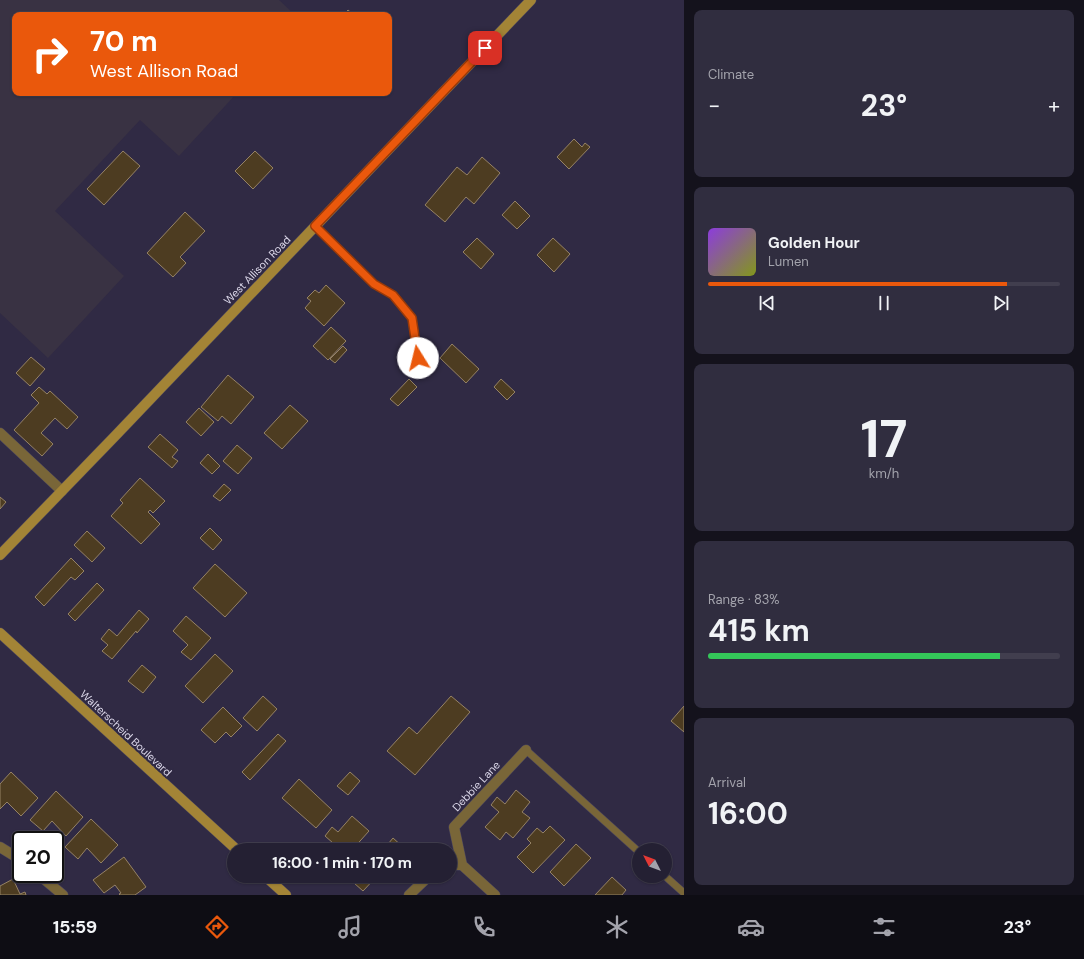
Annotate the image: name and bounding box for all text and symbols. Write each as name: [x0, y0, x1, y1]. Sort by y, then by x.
text: 70 m: [90, 23, 158, 60]
icon: right: [24, 28, 76, 80]
pin: [468, 31, 502, 65]
icon: arrive: [474, 37, 496, 59]
text: West Allison Road: [90, 59, 238, 83]
text: Climate: [708, 66, 754, 83]
text: 23°: [861, 86, 907, 125]
text: −: [708, 91, 720, 120]
text: +: [1048, 91, 1060, 120]
street label: West Allison Road: [220, 232, 294, 307]
text: Golden Hour: [768, 233, 860, 253]
text: Lumen: [768, 253, 809, 270]
icon: previous: [756, 292, 778, 314]
icon: pause: [873, 292, 895, 314]
icon: next: [990, 292, 1012, 314]
position arrow: [397, 337, 439, 379]
text: 17: [861, 405, 907, 473]
text: km/h: [869, 465, 899, 482]
text: Range · 83%: [708, 591, 780, 608]
text: 415 km: [708, 611, 810, 650]
street label: Walterscheid Boulevard: [77, 687, 175, 779]
street label: Debbie Lane: [449, 758, 503, 814]
text: Arrival: [708, 774, 746, 791]
text: 16:00: [708, 794, 788, 833]
speed limit sign: 20: [12, 831, 64, 883]
north arrow: [632, 843, 672, 883]
map controls: [632, 843, 672, 883]
text: 16:00 · 1 min · 170 m: [272, 853, 412, 873]
icon: directions: [203, 913, 231, 941]
icon: music: [336, 913, 364, 941]
icon: phone: [470, 913, 498, 941]
icon: climate: [603, 913, 631, 941]
icon: car: [737, 913, 765, 941]
icon: filters: [870, 913, 898, 941]
text: 15:59: [53, 915, 97, 939]
text: 23°: [1003, 915, 1031, 939]

